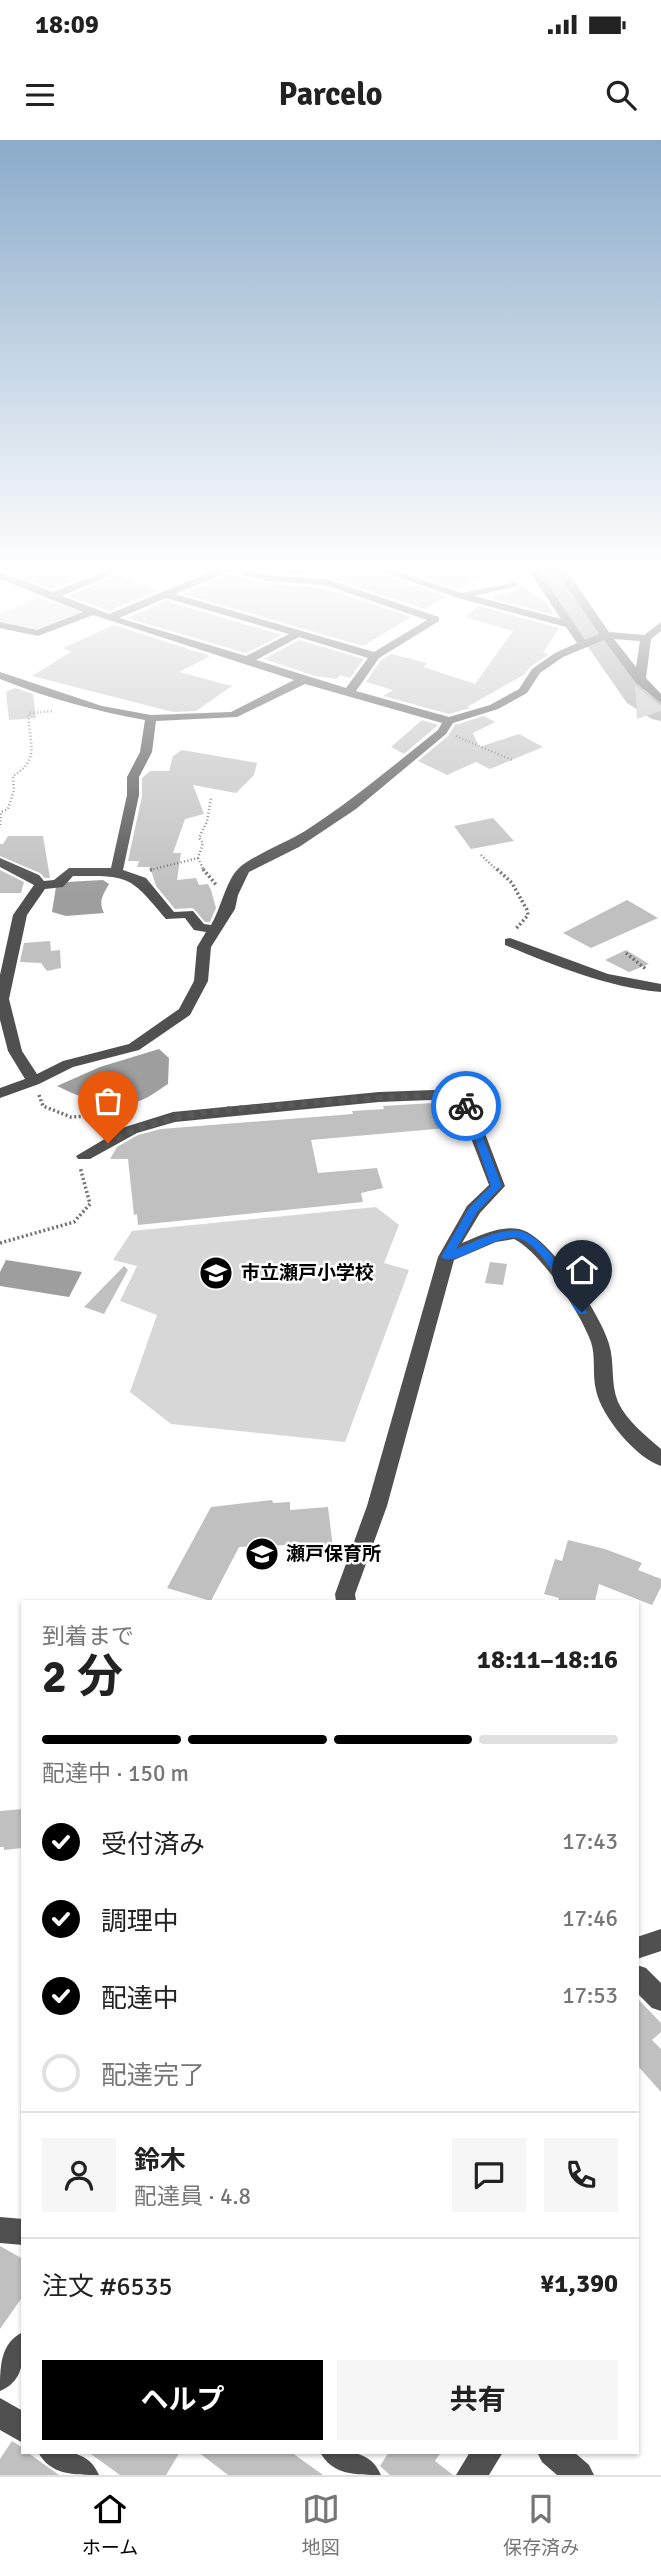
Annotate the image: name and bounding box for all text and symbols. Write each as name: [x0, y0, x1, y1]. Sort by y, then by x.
text: 18:09: [35, 9, 99, 41]
text: Parcelo: [278, 75, 383, 114]
icon: menu: [21, 76, 59, 114]
icon: search: [602, 76, 640, 114]
pin: [78, 1071, 138, 1143]
courier: [431, 1071, 501, 1141]
icon: bag: [89, 1082, 127, 1120]
icon: bike: [447, 1087, 485, 1125]
pin: [552, 1240, 612, 1312]
icon: home: [563, 1251, 601, 1289]
school or university icon: 市立瀬戸小学校: [197, 1254, 235, 1292]
place label: 市立瀬戸小学校: [241, 1261, 374, 1285]
school or university icon: 瀬戸保育所: [243, 1535, 281, 1573]
place label: 瀬戸保育所: [286, 1542, 381, 1566]
text: 到着まで: [42, 1622, 134, 1651]
text: 18:11–18:16: [477, 1644, 618, 1676]
text: 2 分: [42, 1649, 123, 1705]
text: 配達中 · 150 m: [42, 1759, 189, 1788]
icon: check: [42, 1823, 80, 1861]
text: 17:43: [562, 1827, 618, 1856]
text: 受付済み: [101, 1829, 205, 1861]
icon: check: [42, 1900, 80, 1938]
text: 17:46: [562, 1904, 618, 1933]
text: 調理中: [101, 1906, 179, 1938]
icon: check: [42, 1977, 80, 2015]
text: 17:53: [562, 1981, 618, 2010]
text: 配達中: [101, 1983, 179, 2015]
text: 配達完了: [101, 2060, 205, 2092]
button: person: [42, 2138, 116, 2212]
button: chat: [452, 2138, 526, 2212]
button: phone: [544, 2138, 618, 2212]
text: 鈴木: [134, 2145, 186, 2177]
text: 配達員 · 4.8: [134, 2182, 251, 2211]
text: ¥1,390: [540, 2268, 618, 2300]
text: 注文 #6535: [42, 2271, 173, 2303]
button: ヘルプ: [42, 2360, 323, 2440]
button: 共有: [337, 2360, 618, 2440]
tab: ホーム: [82, 2490, 138, 2560]
tab: 地図: [302, 2490, 340, 2560]
tab: 保存済み: [503, 2490, 579, 2560]

